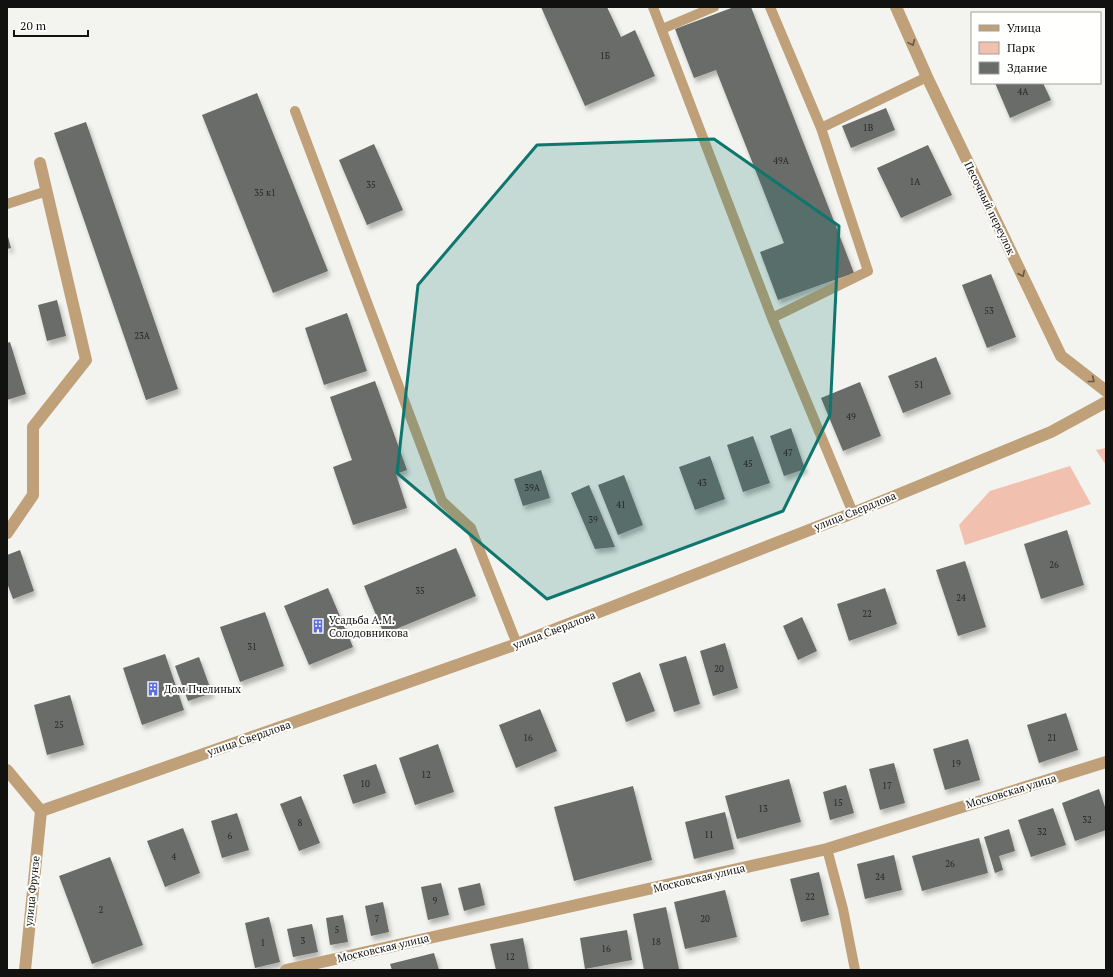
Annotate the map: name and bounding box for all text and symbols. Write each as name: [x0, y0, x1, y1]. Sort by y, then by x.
scale bar: [14, 12, 88, 38]
legend: [971, 12, 1101, 84]
text: 20 m: [20, 18, 47, 33]
text: Улица: [1007, 20, 1041, 35]
one-way arrow: [907, 38, 915, 46]
text: Парк: [1007, 40, 1035, 55]
house number: 1Б: [600, 50, 610, 62]
text: Здание: [1007, 60, 1047, 75]
house number: 4А: [1018, 86, 1029, 98]
house number: 1В: [863, 122, 874, 134]
house number: 49А: [773, 155, 790, 167]
street label: Песочный переулок: [961, 159, 1019, 257]
house number: 1А: [910, 176, 921, 188]
house number: 35: [366, 179, 376, 191]
house number: 35 к1: [254, 187, 276, 199]
one-way arrow: [1017, 270, 1025, 277]
house number: 53: [984, 305, 994, 317]
house number: 23А: [134, 330, 151, 342]
one-way arrow: [1087, 375, 1094, 382]
house number: 51: [914, 379, 924, 391]
house number: 49: [846, 411, 856, 423]
house number: 47: [783, 447, 793, 459]
house number: 45: [743, 458, 753, 470]
house number: 43: [697, 477, 707, 489]
house number: 39А: [524, 482, 541, 494]
street label: улица Свердлова: [811, 488, 898, 534]
house number: 41: [616, 499, 626, 511]
house number: 39: [588, 514, 598, 526]
house number: 26: [1049, 559, 1059, 571]
house number: 35: [415, 585, 425, 597]
house number: 24: [956, 592, 966, 604]
street label: улица Свердлова: [510, 608, 598, 653]
house number: 22: [862, 608, 872, 620]
place label: Усадьба А.М. Солодовникова: [329, 613, 409, 640]
building icon: Усадьба А.М. Солодовникова: [310, 618, 326, 634]
house number: 31: [247, 641, 257, 653]
house number: 20: [714, 663, 724, 675]
building icon: Дом Пчелиных: [145, 681, 161, 697]
place label: Дом Пчелиных: [164, 682, 241, 696]
street label: улица Свердлова: [205, 717, 293, 759]
house number: 25: [54, 719, 64, 731]
house number: 16: [523, 732, 533, 744]
house number: 21: [1047, 732, 1057, 744]
house number: 19: [951, 758, 961, 770]
house number: 12: [421, 769, 431, 781]
street label: Московская улица: [964, 770, 1058, 811]
house number: 10: [360, 778, 370, 790]
house number: 17: [882, 780, 892, 792]
house number: 15: [833, 797, 843, 809]
house number: 13: [758, 803, 768, 815]
house number: 32: [1082, 814, 1092, 826]
house number: 8: [298, 817, 303, 829]
house number: 32: [1037, 826, 1047, 838]
house number: 11: [704, 829, 714, 841]
house number: 6: [228, 830, 233, 842]
house number: 4: [172, 851, 177, 863]
street label: улица Фрунзе: [21, 855, 43, 928]
house number: 26: [945, 858, 955, 870]
street label: Московская улица: [652, 861, 747, 895]
house number: 24: [875, 871, 885, 883]
house number: 22: [805, 891, 815, 903]
house number: 9: [433, 895, 438, 907]
house number: 2: [99, 904, 104, 916]
house number: 7: [375, 913, 380, 925]
house number: 20: [700, 913, 710, 925]
house number: 5: [335, 924, 340, 936]
street label: Московская улица: [336, 931, 431, 965]
house number: 3: [301, 935, 306, 947]
house number: 18: [651, 936, 661, 948]
house number: 1: [261, 937, 265, 949]
house number: 16: [601, 943, 611, 955]
house number: 12: [505, 951, 515, 963]

